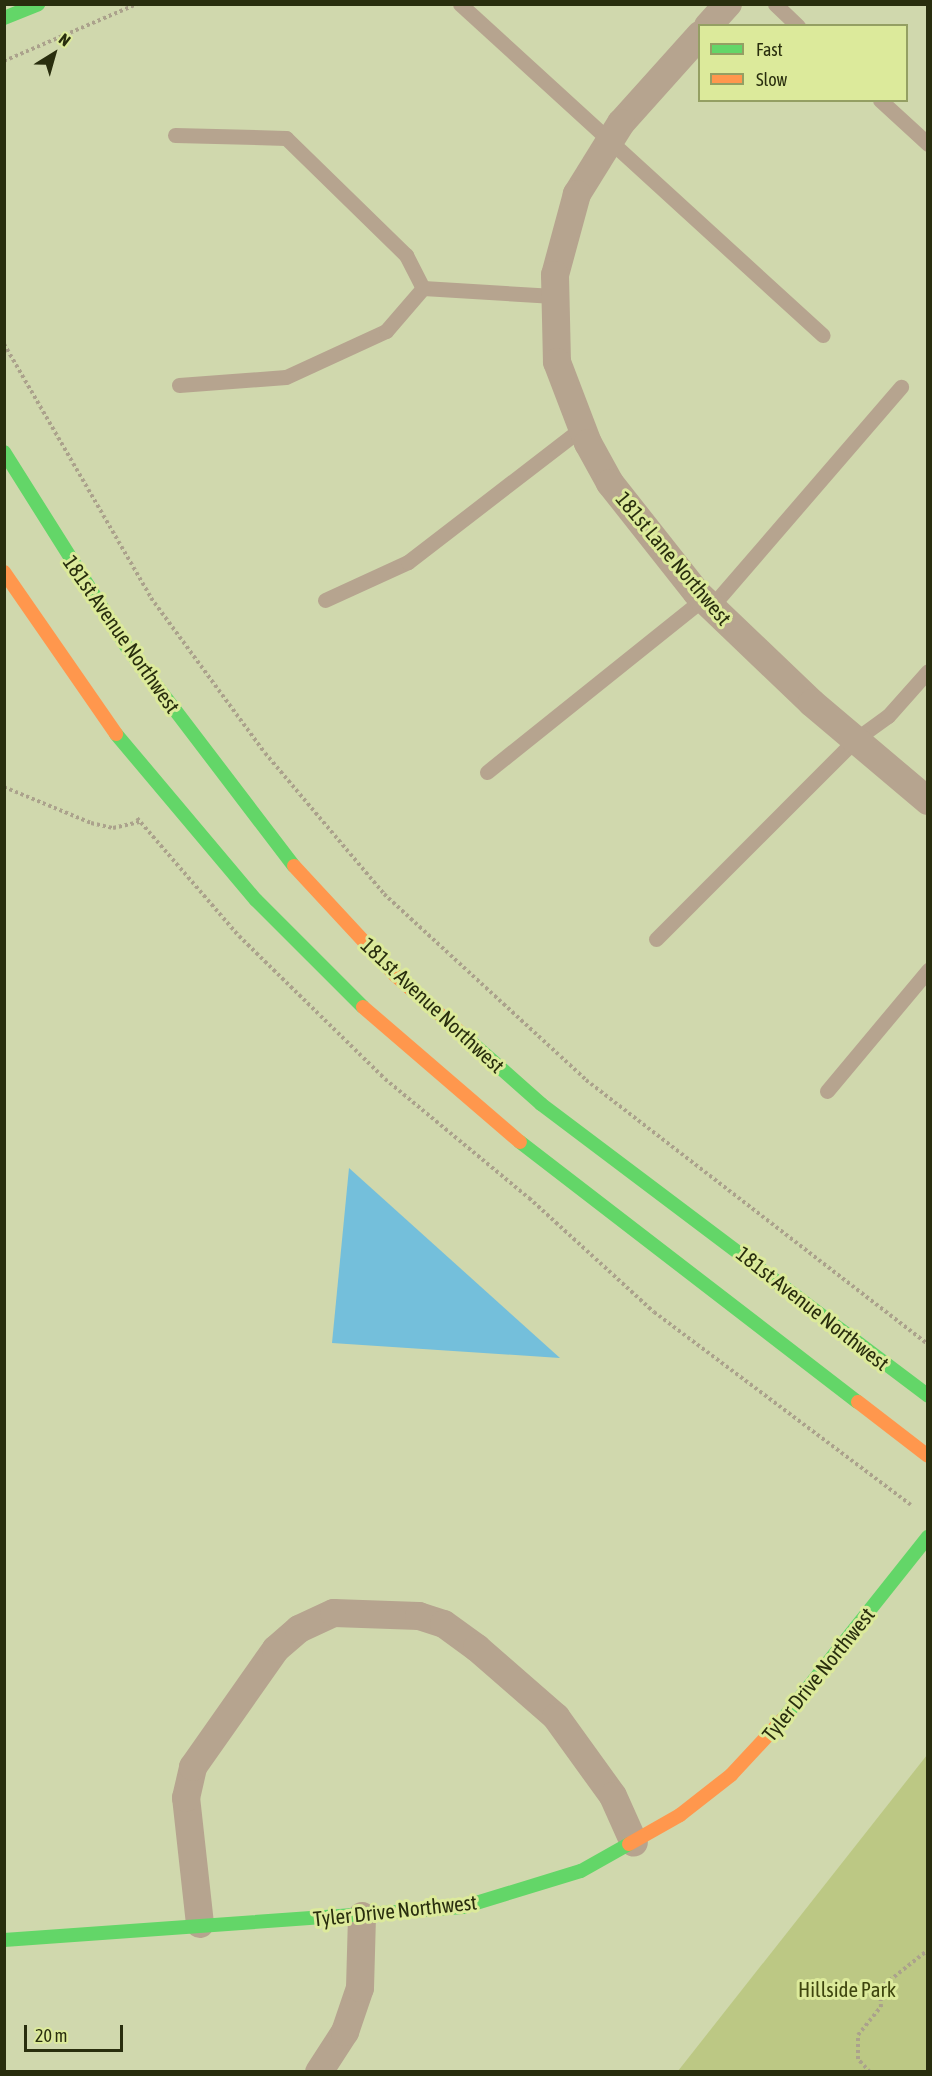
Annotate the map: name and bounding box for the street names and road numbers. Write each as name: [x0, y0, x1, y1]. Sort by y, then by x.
street label: 181st Lane Northwest: [611, 486, 737, 630]
street label: 181st Avenue Northwest: [58, 550, 186, 718]
street label: 181st Avenue Northwest: [356, 932, 510, 1078]
street label: 181st Avenue Northwest: [732, 1241, 894, 1375]
street label: Tyler Drive Northwest: [756, 1602, 880, 1746]
street label: Tyler Drive Northwest: [312, 1889, 478, 1931]

